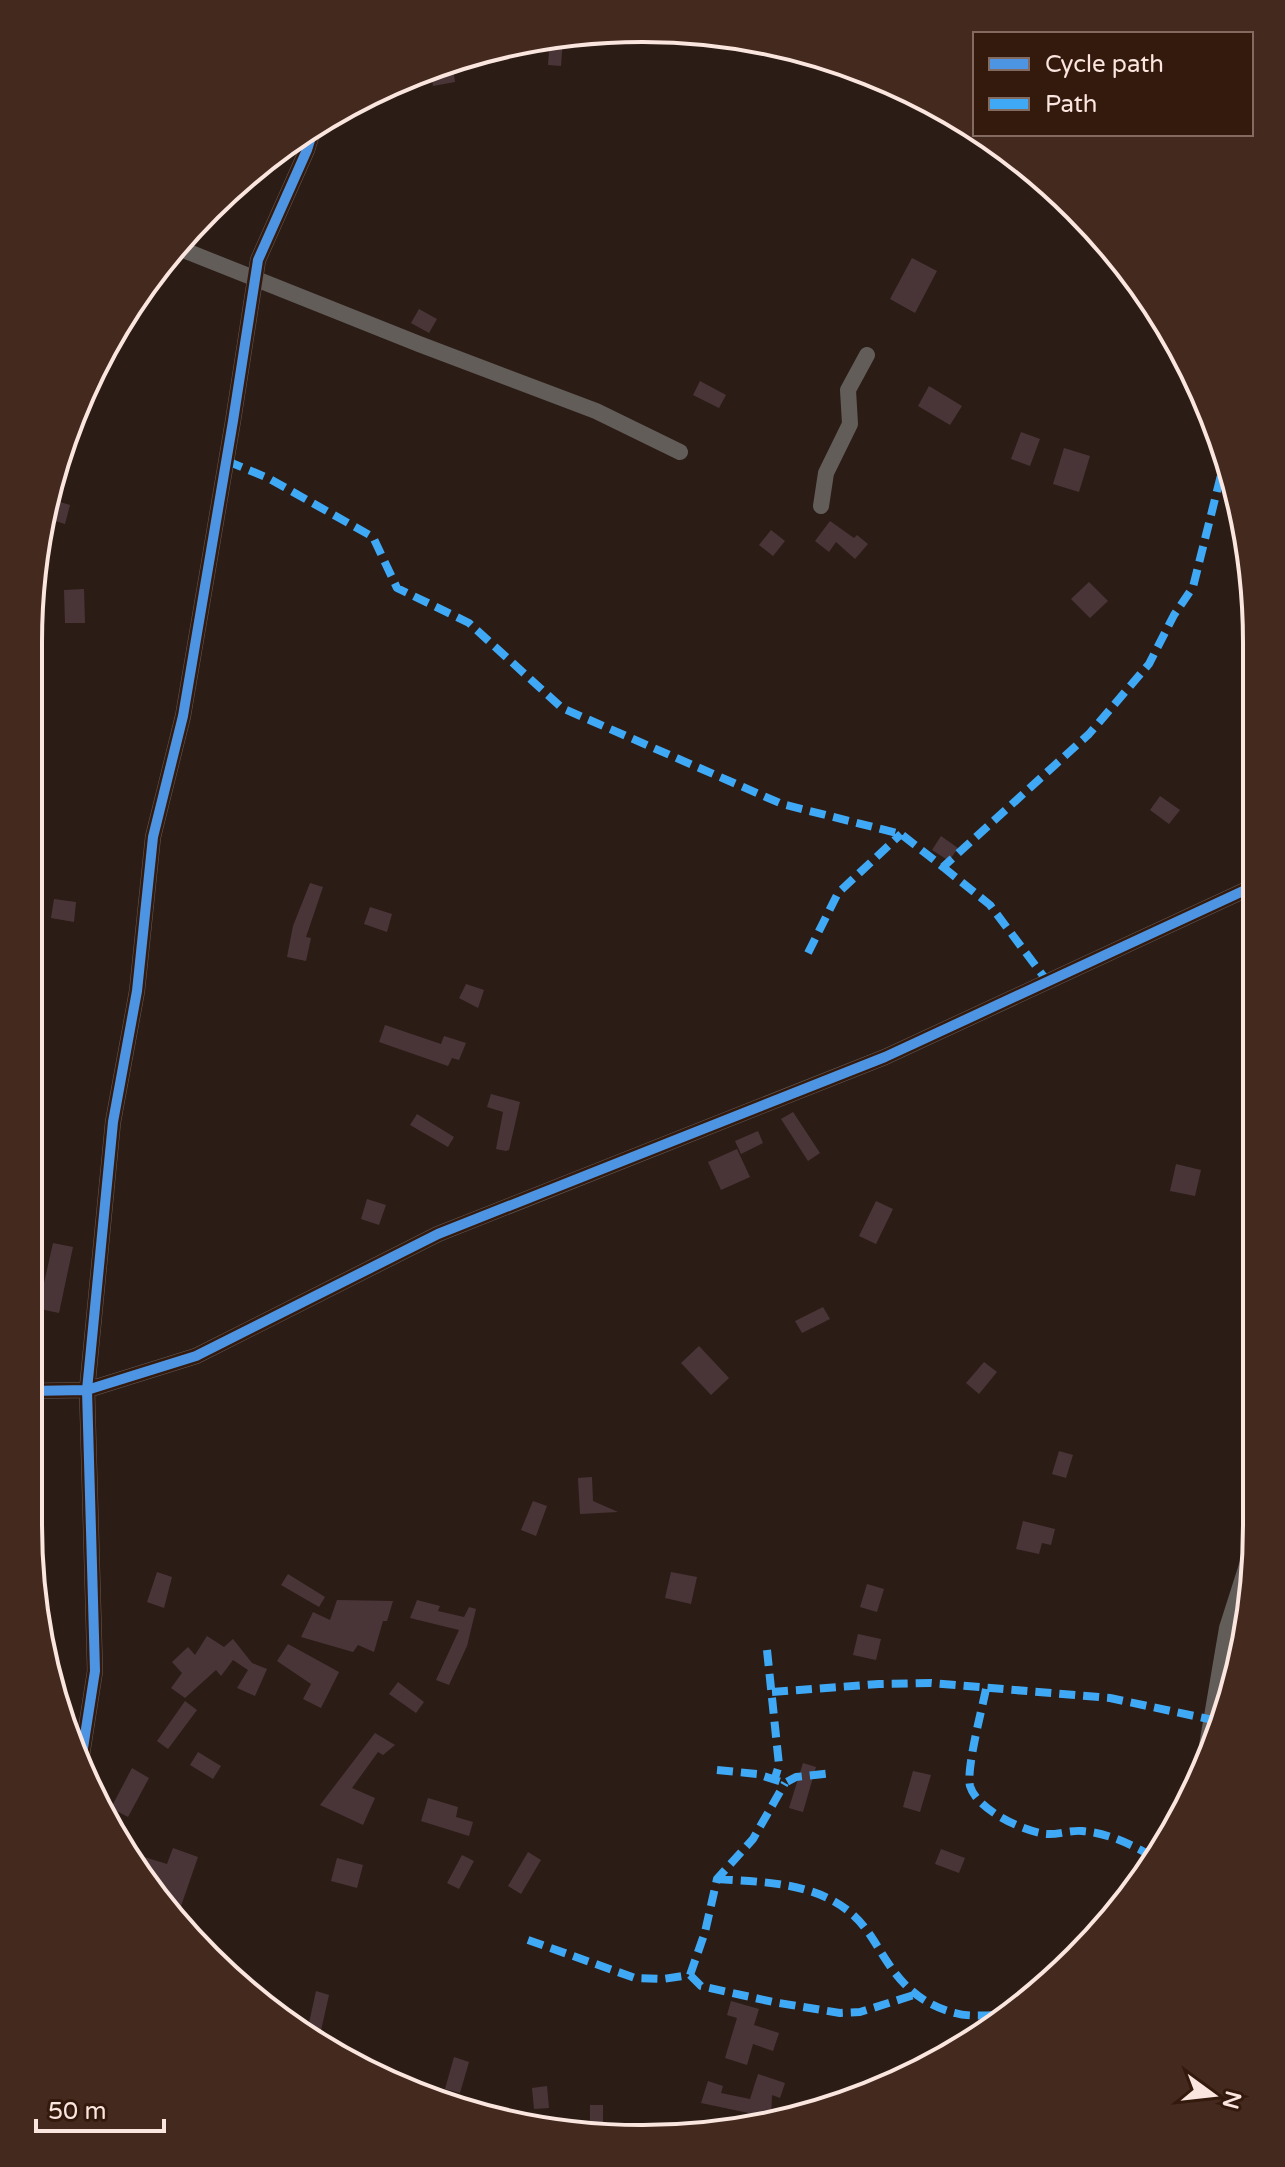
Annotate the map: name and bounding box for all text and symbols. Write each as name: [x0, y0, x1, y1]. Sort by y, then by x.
legend: [973, 32, 1253, 136]
text: Cycle path: [1045, 50, 1164, 79]
text: Path: [1045, 90, 1098, 119]
north arrow: [1173, 2055, 1253, 2135]
scale bar: [36, 2083, 164, 2133]
text: N: [1217, 2088, 1246, 2112]
text: 50 m: [48, 2097, 106, 2126]

